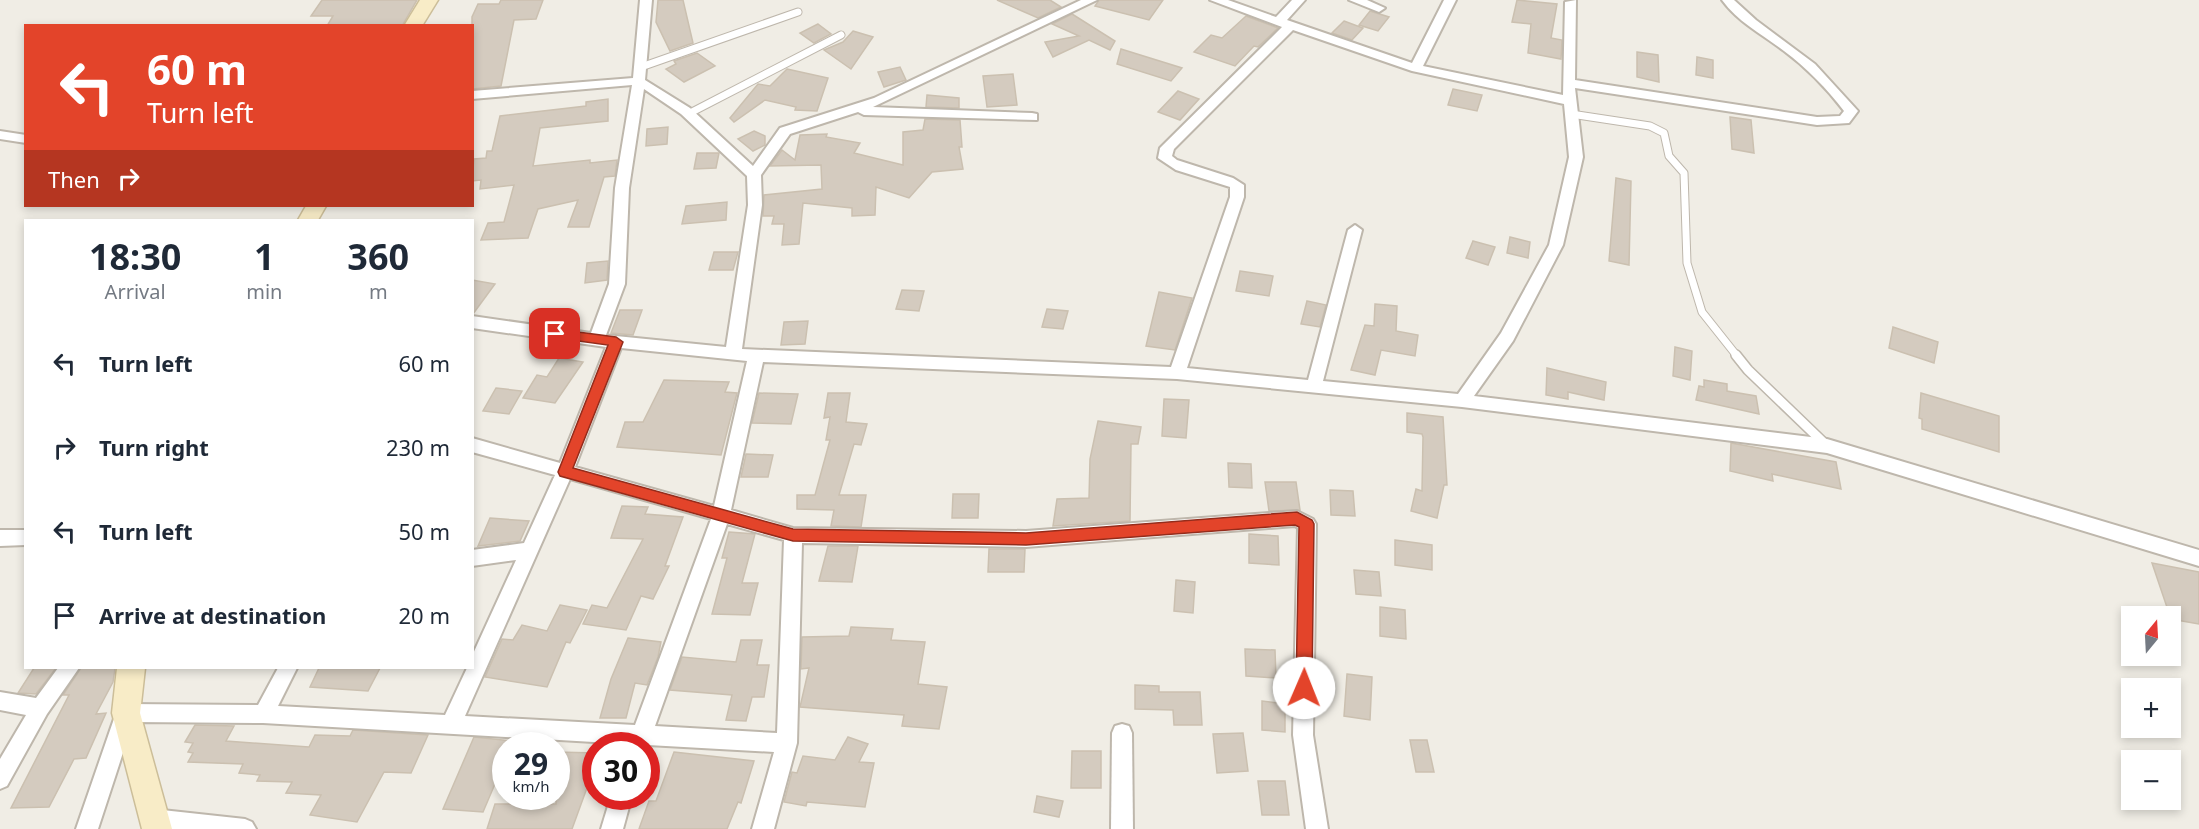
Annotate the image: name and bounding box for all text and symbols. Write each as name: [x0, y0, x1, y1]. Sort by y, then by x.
text: 60 m: [147, 40, 247, 97]
icon: left: [48, 48, 126, 126]
text: Turn left: [147, 94, 253, 131]
icon: right: [112, 162, 145, 195]
text: Then: [48, 164, 100, 194]
text: 18:30: [89, 232, 181, 281]
text: 1: [254, 232, 275, 281]
text: 360: [347, 232, 409, 281]
text: Arrival: [105, 278, 166, 305]
text: min: [246, 278, 282, 305]
text: m: [369, 278, 388, 305]
pin: [529, 308, 580, 359]
icon: arrive: [538, 317, 571, 350]
icon: left: [48, 347, 81, 380]
text: Turn left: [99, 348, 193, 378]
text: 60 m: [399, 348, 450, 378]
icon: right: [48, 431, 81, 464]
text: Turn right: [99, 432, 209, 462]
text: 230 m: [386, 432, 450, 462]
icon: left: [48, 515, 81, 548]
text: Turn left: [99, 516, 193, 546]
text: 50 m: [399, 516, 450, 546]
icon: arrive: [48, 599, 81, 632]
text: Arrive at destination: [99, 600, 326, 630]
text: 20 m: [399, 600, 450, 630]
north arrow: [2121, 606, 2181, 666]
map controls: [2121, 606, 2181, 810]
position arrow: [1272, 656, 1336, 720]
button: +: [2121, 678, 2181, 738]
speed limit sign: 30: [582, 732, 660, 810]
text: 29: [514, 743, 548, 784]
button: −: [2121, 750, 2181, 810]
text: km/h: [513, 776, 549, 796]

